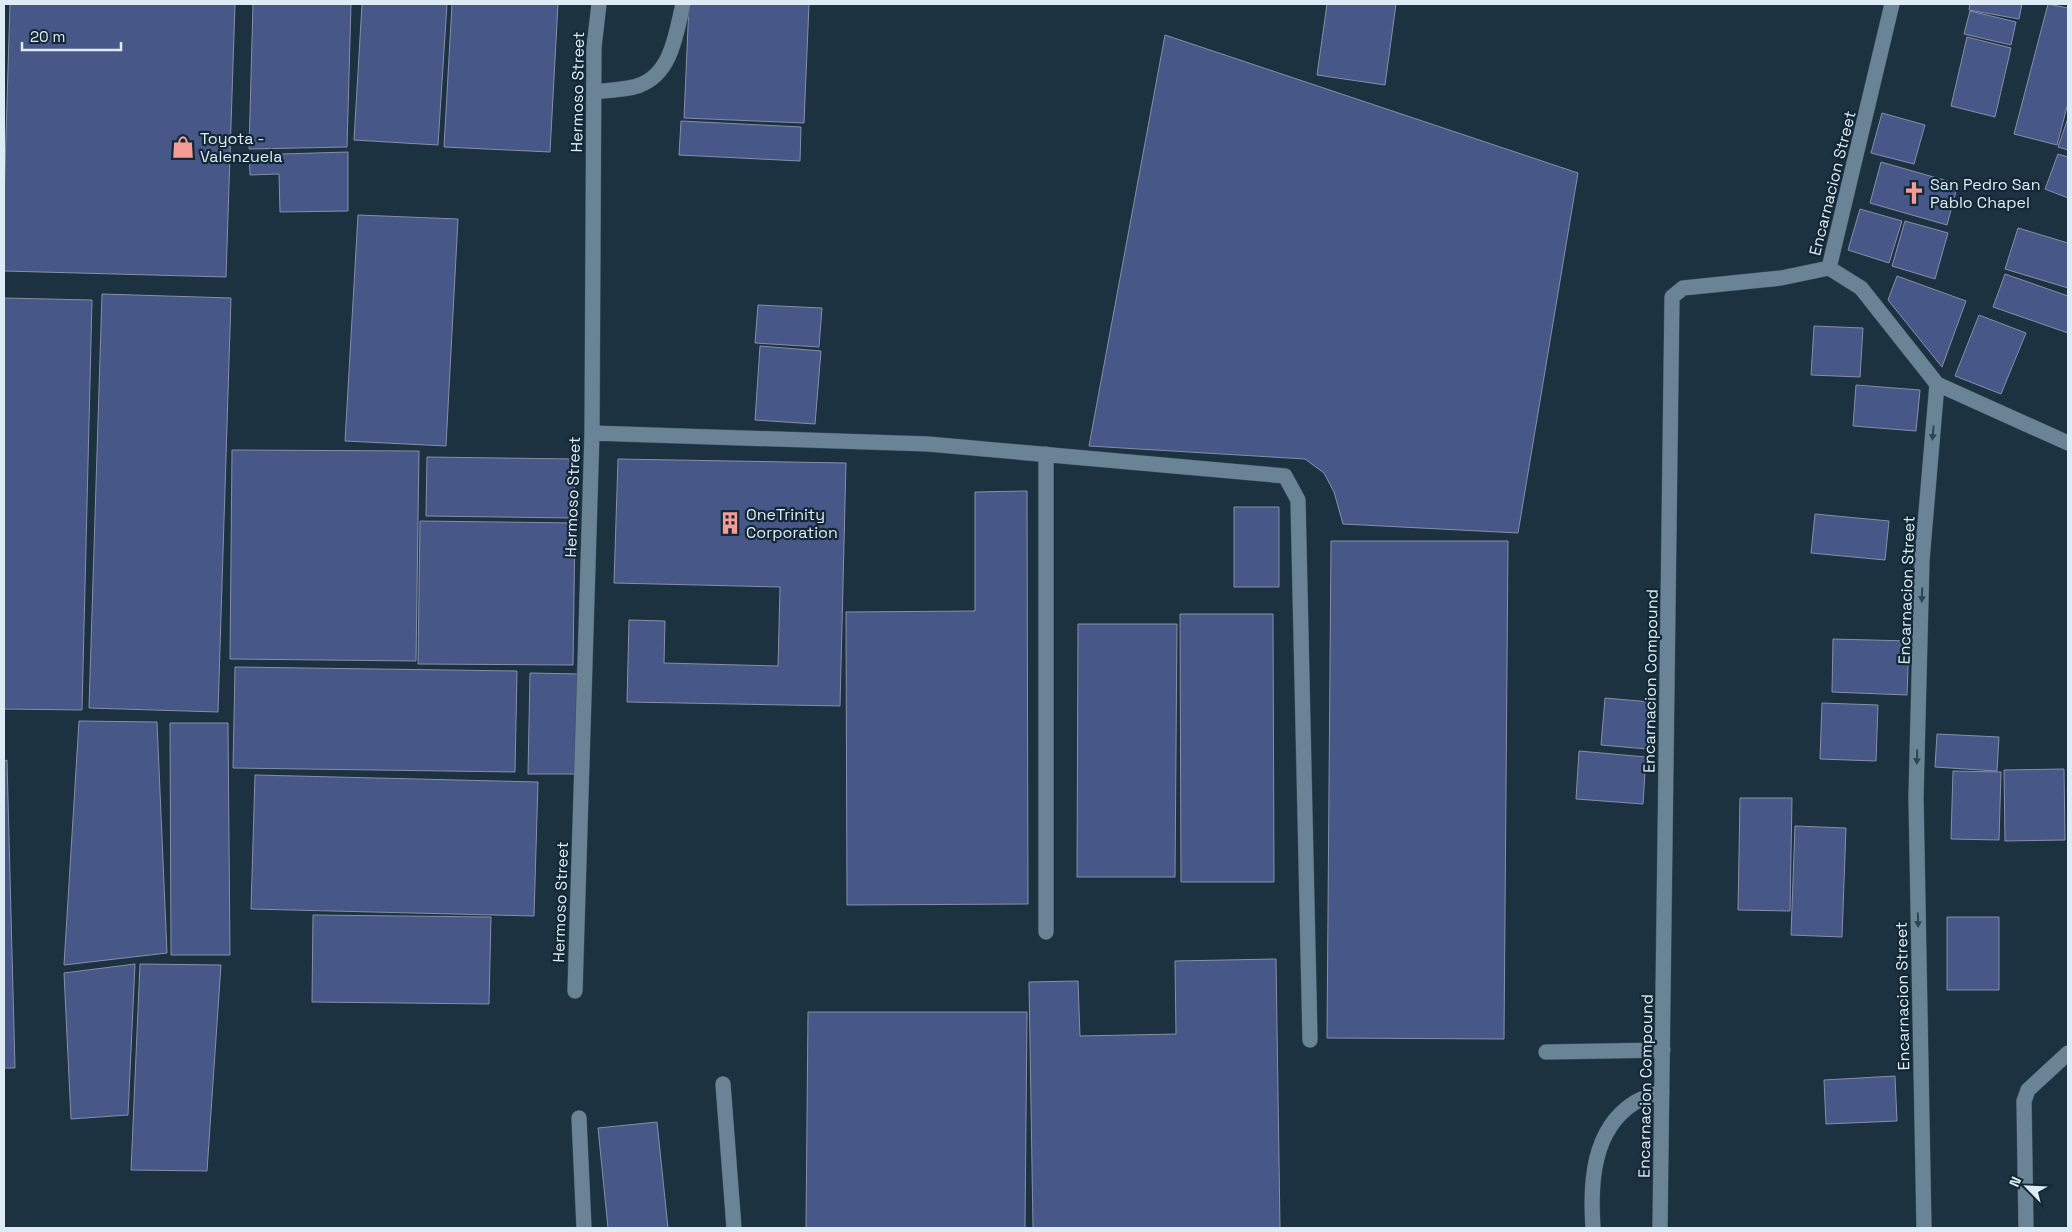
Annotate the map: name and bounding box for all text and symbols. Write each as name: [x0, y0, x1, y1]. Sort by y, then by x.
scale bar: [22, 20, 121, 52]
text: 20 m: [30, 27, 65, 46]
street label: Hermoso Street: [566, 31, 589, 153]
street label: Encarnacion Street: [1804, 108, 1861, 258]
place label: Toyota - Valenzuela: [200, 128, 282, 167]
shop icon: Toyota - Valenzuela: [170, 134, 196, 160]
place label: San Pedro San Pablo Chapel: [1930, 174, 2041, 213]
church icon: San Pedro San Pablo Chapel: [1901, 180, 1927, 206]
one-way arrow: [1928, 425, 1936, 441]
street label: Hermoso Street: [560, 436, 585, 558]
place label: OneTrinity Corporation: [746, 504, 838, 543]
building icon: OneTrinity Corporation: [717, 510, 743, 536]
street label: Encarnacion Street: [1893, 515, 1920, 665]
one-way arrow: [1917, 587, 1925, 603]
street label: Encarnacion Compound: [1638, 589, 1663, 773]
one-way arrow: [1913, 749, 1921, 765]
street label: Hermoso Street: [548, 841, 573, 963]
one-way arrow: [1914, 912, 1922, 928]
street label: Encarnacion Street: [1891, 922, 1914, 1070]
street label: Encarnacion Compound: [1633, 994, 1658, 1178]
north arrow: [2002, 1162, 2052, 1212]
text: N: [2005, 1174, 2025, 1190]

